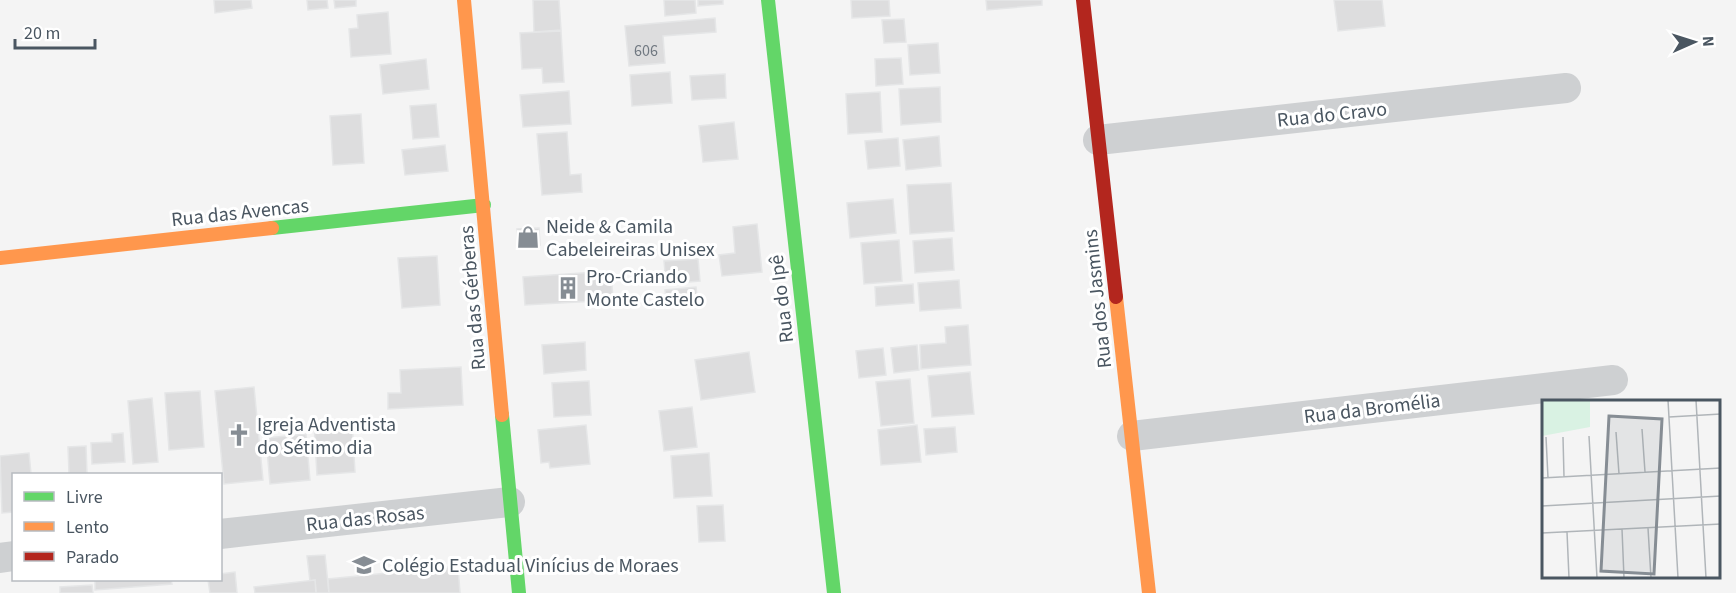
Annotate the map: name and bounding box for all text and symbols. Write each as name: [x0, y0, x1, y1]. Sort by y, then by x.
scale bar: [15, 12, 94, 50]
north arrow: [1664, 12, 1724, 72]
text: 20 m: [24, 21, 60, 46]
text: N: [1697, 35, 1719, 47]
house number: 606: [634, 40, 658, 62]
street label: Rua do Cravo: [1276, 95, 1388, 135]
street label: Rua das Avencas: [170, 192, 310, 234]
place label: Neide & Camila Cabeleireiras Unisex: [546, 213, 715, 264]
street label: Rua das Gérberas: [453, 224, 493, 371]
shop icon: Neide & Camila Cabeleireiras Unisex: [515, 224, 541, 250]
street label: Rua dos Jasmins: [1077, 228, 1119, 370]
street label: Rua do Ipê: [763, 253, 801, 345]
place label: Pro-Criando Monte Castelo: [586, 263, 705, 314]
building icon: Pro-Criando Monte Castelo: [555, 275, 581, 301]
street label: Rua da Bromélia: [1302, 387, 1442, 431]
inset map: [1542, 400, 1721, 578]
place label: Igreja Adventista do Sétimo dia: [257, 411, 396, 462]
church icon: Igreja Adventista do Sétimo dia: [226, 422, 252, 448]
legend: [12, 473, 222, 581]
text: Livre: [66, 485, 103, 510]
street label: Rua das Rosas: [305, 499, 426, 539]
text: Lento: [66, 515, 109, 540]
text: Parado: [66, 545, 119, 570]
school or university icon: Colégio Estadual Vinícius de Moraes: [351, 552, 377, 578]
place label: Colégio Estadual Vinícius de Moraes: [382, 552, 679, 580]

